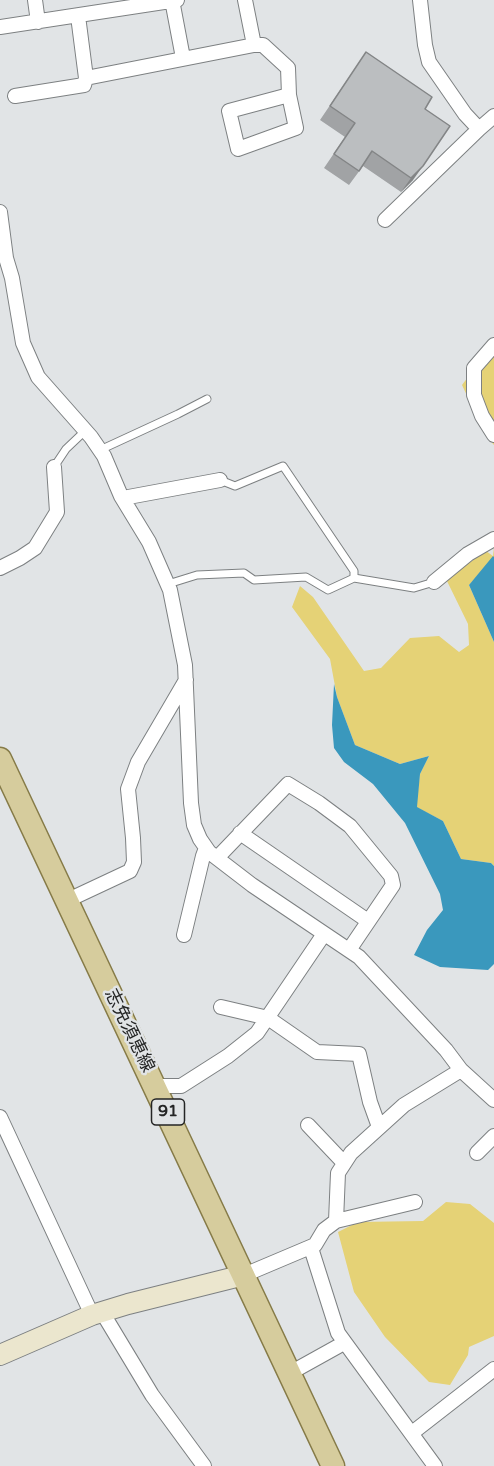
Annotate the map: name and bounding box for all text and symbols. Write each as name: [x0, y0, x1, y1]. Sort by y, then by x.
street label: 志免須恵線: [100, 986, 158, 1076]
road number: 91: [152, 1099, 184, 1125]

